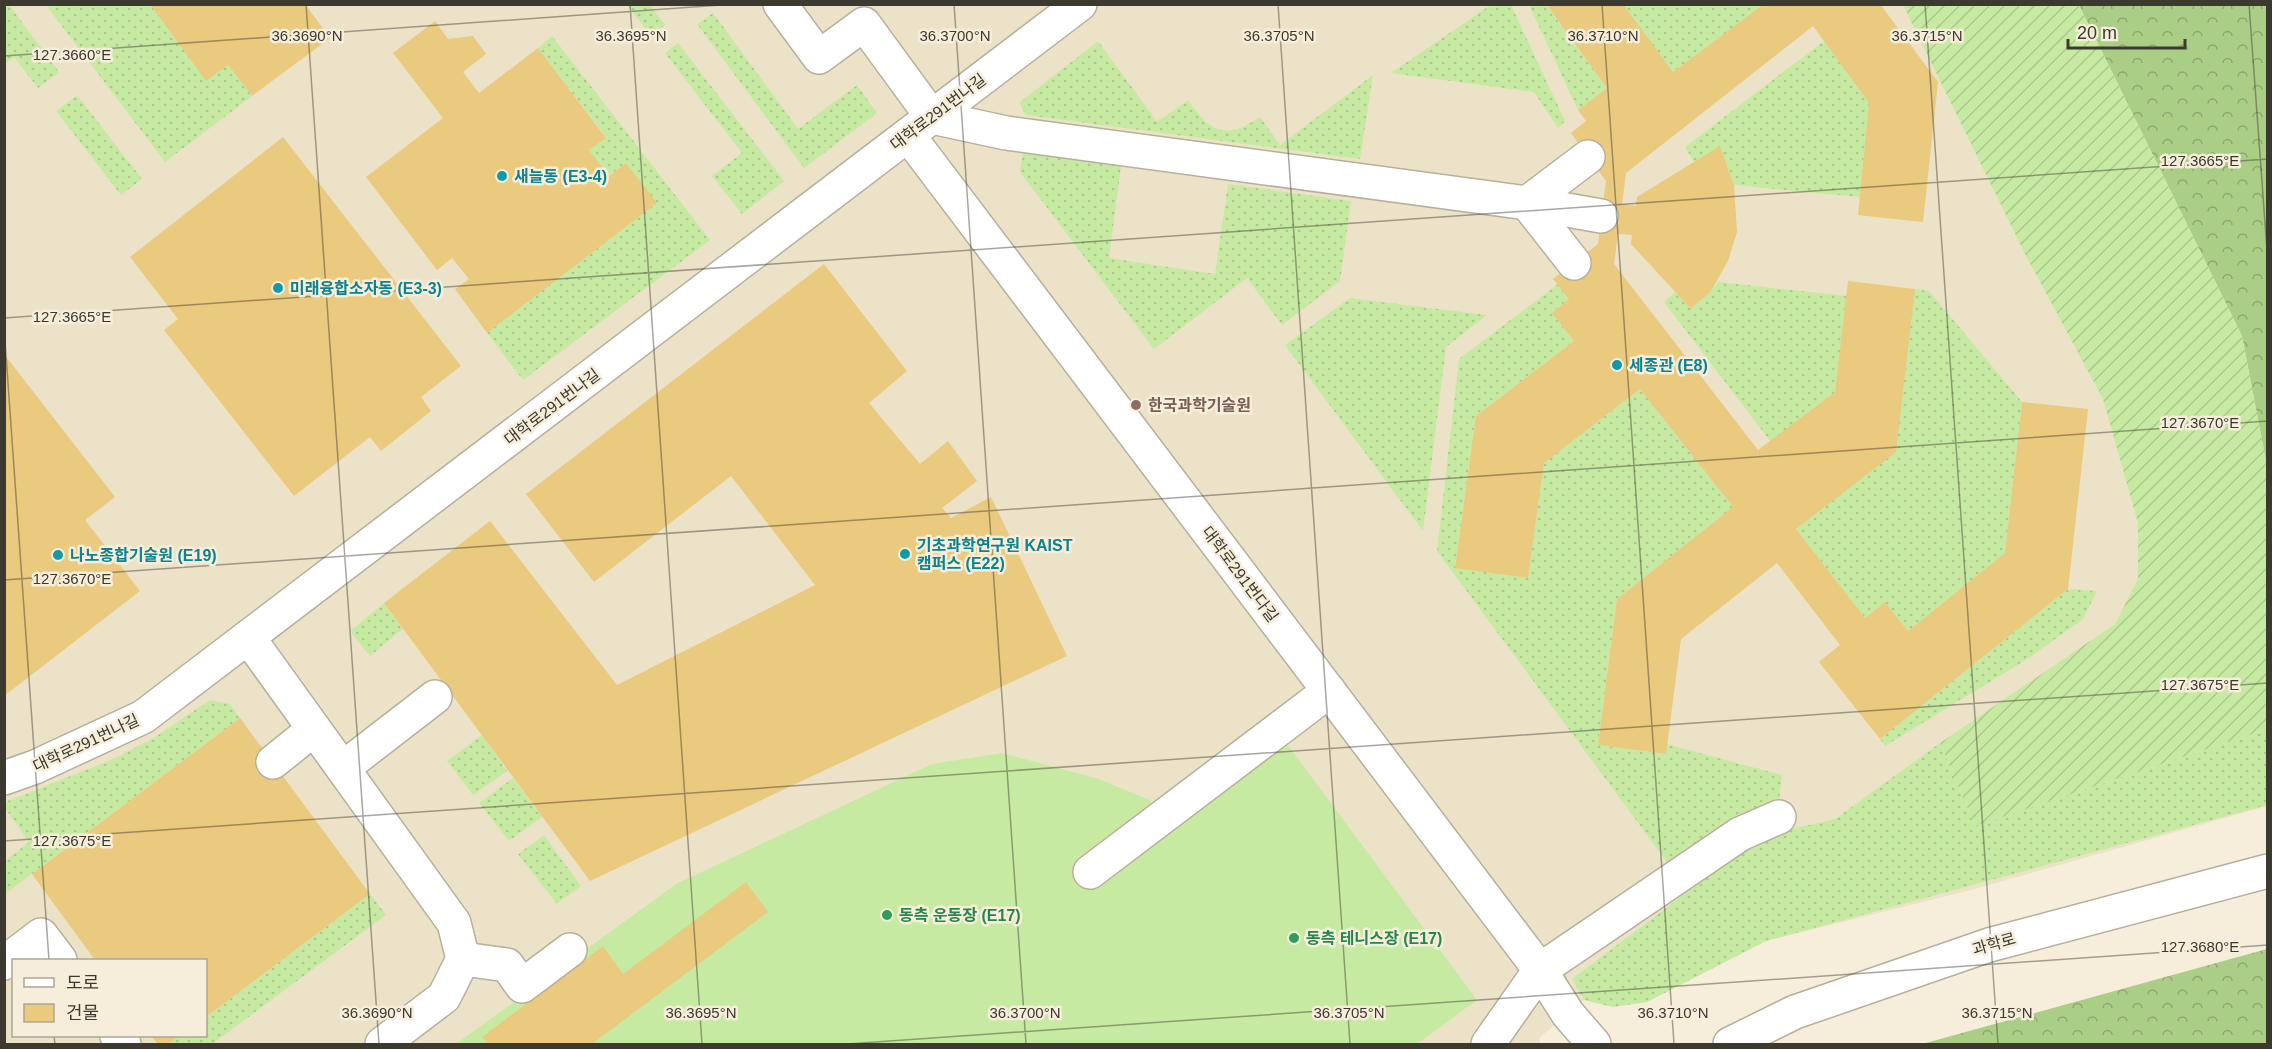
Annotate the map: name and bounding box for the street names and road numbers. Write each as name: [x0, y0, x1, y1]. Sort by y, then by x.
street label: 대학로291번나길: [887, 71, 989, 153]
street label: 대학로291번나길: [501, 366, 603, 448]
street label: 대학로291번다길: [1199, 523, 1281, 625]
street label: 대학로291번나길: [30, 711, 142, 775]
street label: 과학로: [1970, 930, 2018, 958]

